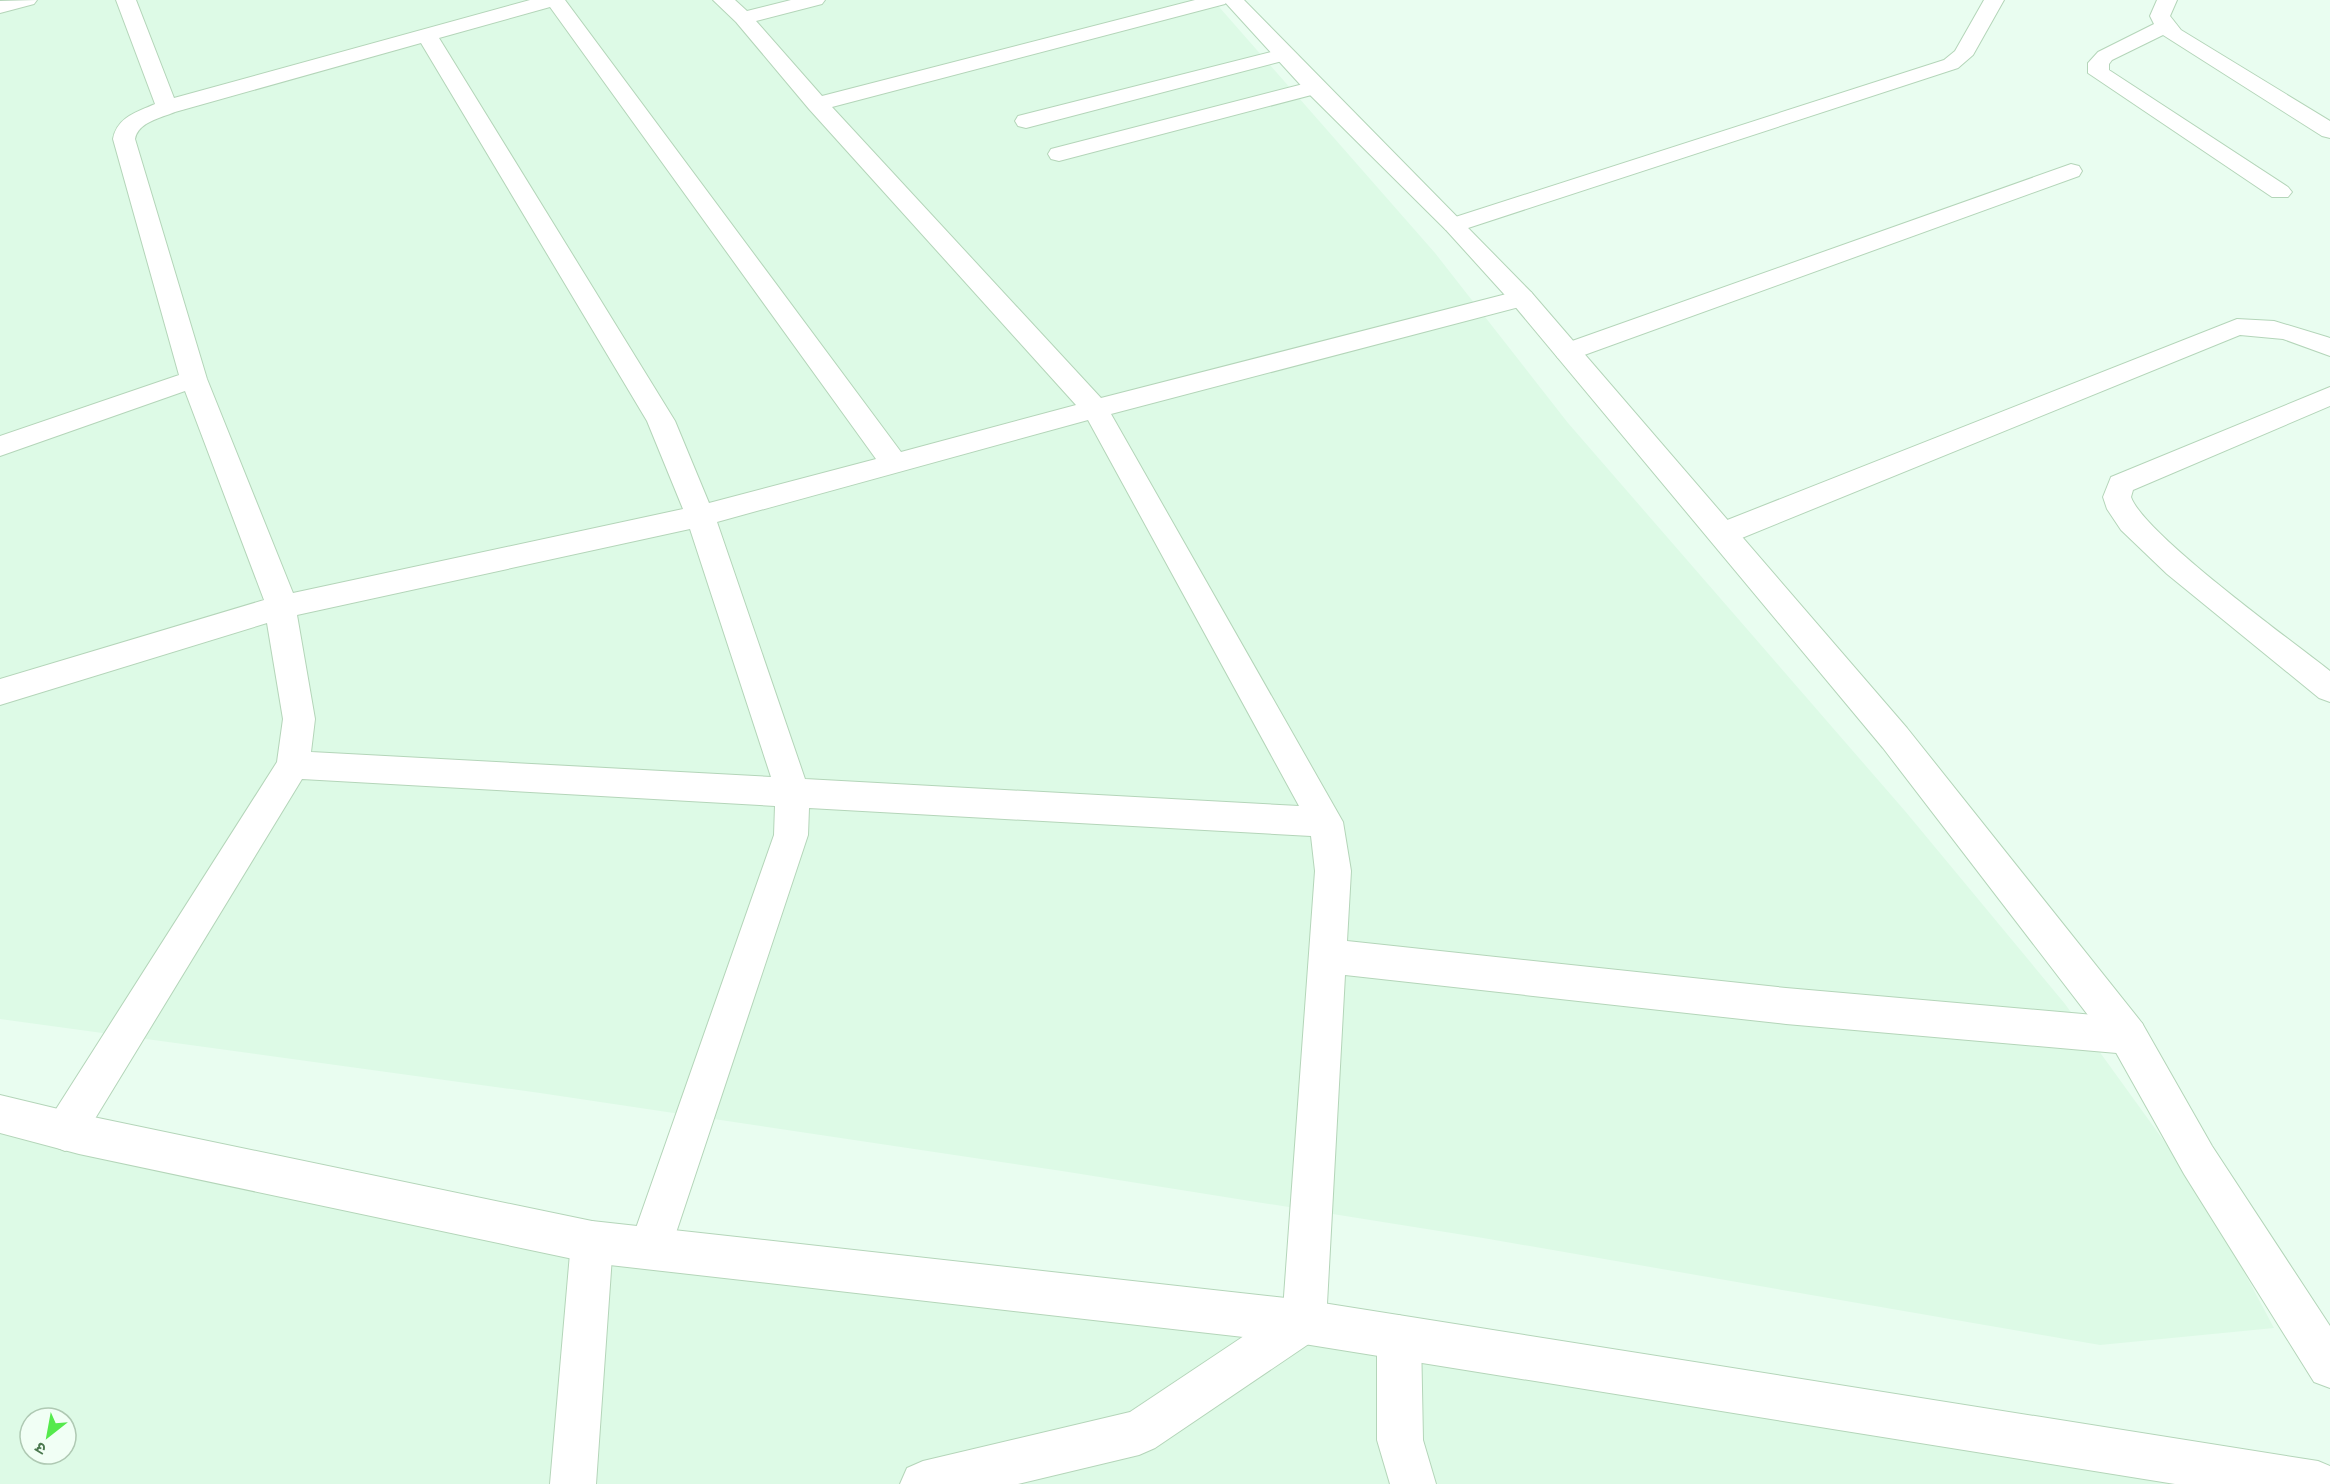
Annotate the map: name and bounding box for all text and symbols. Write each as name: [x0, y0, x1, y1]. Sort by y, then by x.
north arrow: [18, 1406, 78, 1466]
text: उ: [31, 1438, 49, 1459]

